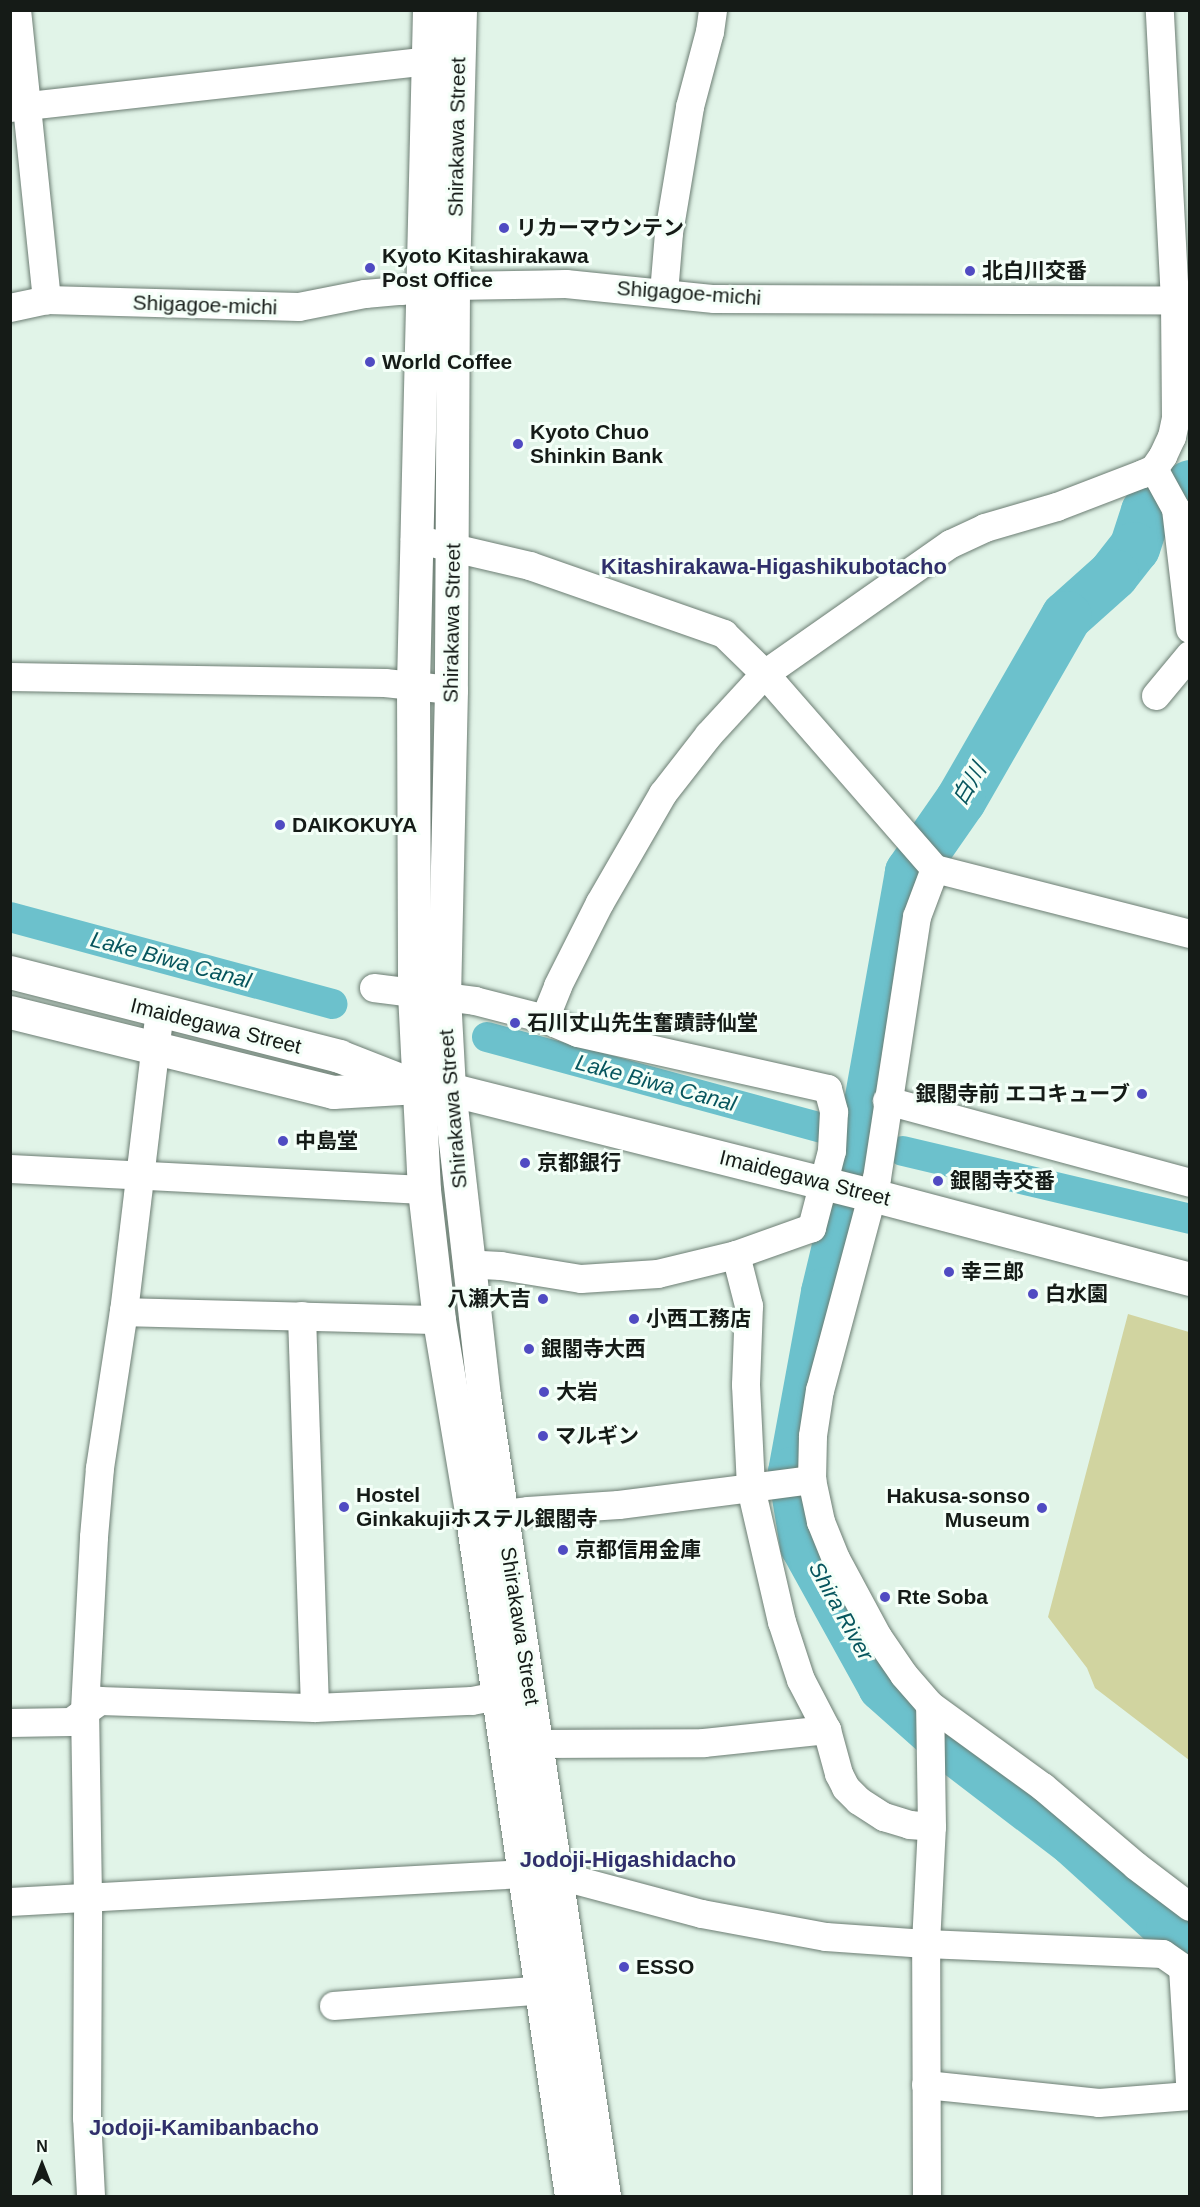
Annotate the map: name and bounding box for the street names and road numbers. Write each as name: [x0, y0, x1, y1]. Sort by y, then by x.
street label: Shirakawa Street: [443, 57, 471, 217]
street label: Shigagoe-michi: [616, 275, 762, 311]
street label: Shigagoe-michi: [132, 290, 278, 320]
street label: Shirakawa Street: [438, 543, 466, 703]
street label: Imaidegawa Street: [128, 993, 304, 1059]
street label: Shirakawa Street: [433, 1028, 473, 1190]
street label: Imaidegawa Street: [717, 1145, 893, 1211]
street label: Shirakawa Street: [495, 1545, 545, 1707]

